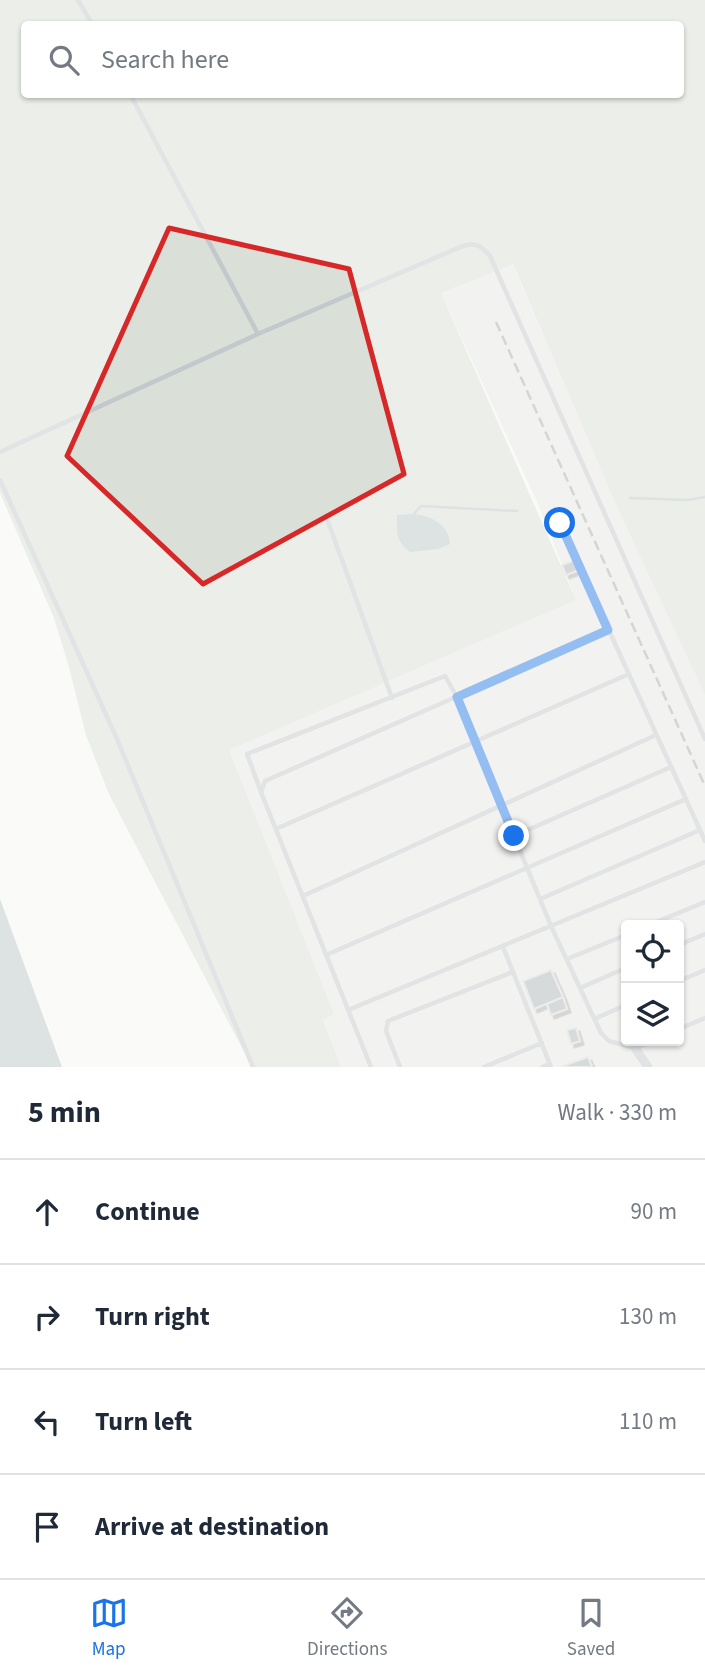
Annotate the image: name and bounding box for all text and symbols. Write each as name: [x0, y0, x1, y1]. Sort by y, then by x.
search box: [21, 21, 684, 98]
icon: search: [45, 41, 83, 79]
text: Search here: [101, 41, 229, 78]
route start: [544, 507, 575, 538]
route end: [498, 820, 529, 851]
map controls: [621, 920, 684, 1046]
button: locate: [621, 920, 684, 983]
button: layers: [621, 983, 684, 1046]
text: 5 min: [28, 1091, 101, 1134]
text: Walk · 330 m: [558, 1096, 677, 1129]
icon: ahead: [28, 1193, 66, 1231]
text: Continue: [95, 1193, 200, 1230]
text: 90 m: [630, 1195, 677, 1228]
icon: right: [28, 1298, 66, 1336]
text: Turn right: [95, 1298, 210, 1335]
text: 130 m: [619, 1300, 677, 1333]
icon: left: [28, 1403, 66, 1441]
text: Turn left: [95, 1403, 192, 1440]
text: 110 m: [619, 1405, 677, 1438]
icon: arrive: [28, 1508, 66, 1546]
text: Arrive at destination: [95, 1508, 329, 1545]
tab: Map: [90, 1594, 128, 1663]
tab: Directions: [307, 1594, 387, 1663]
tab: Saved: [567, 1594, 615, 1663]

